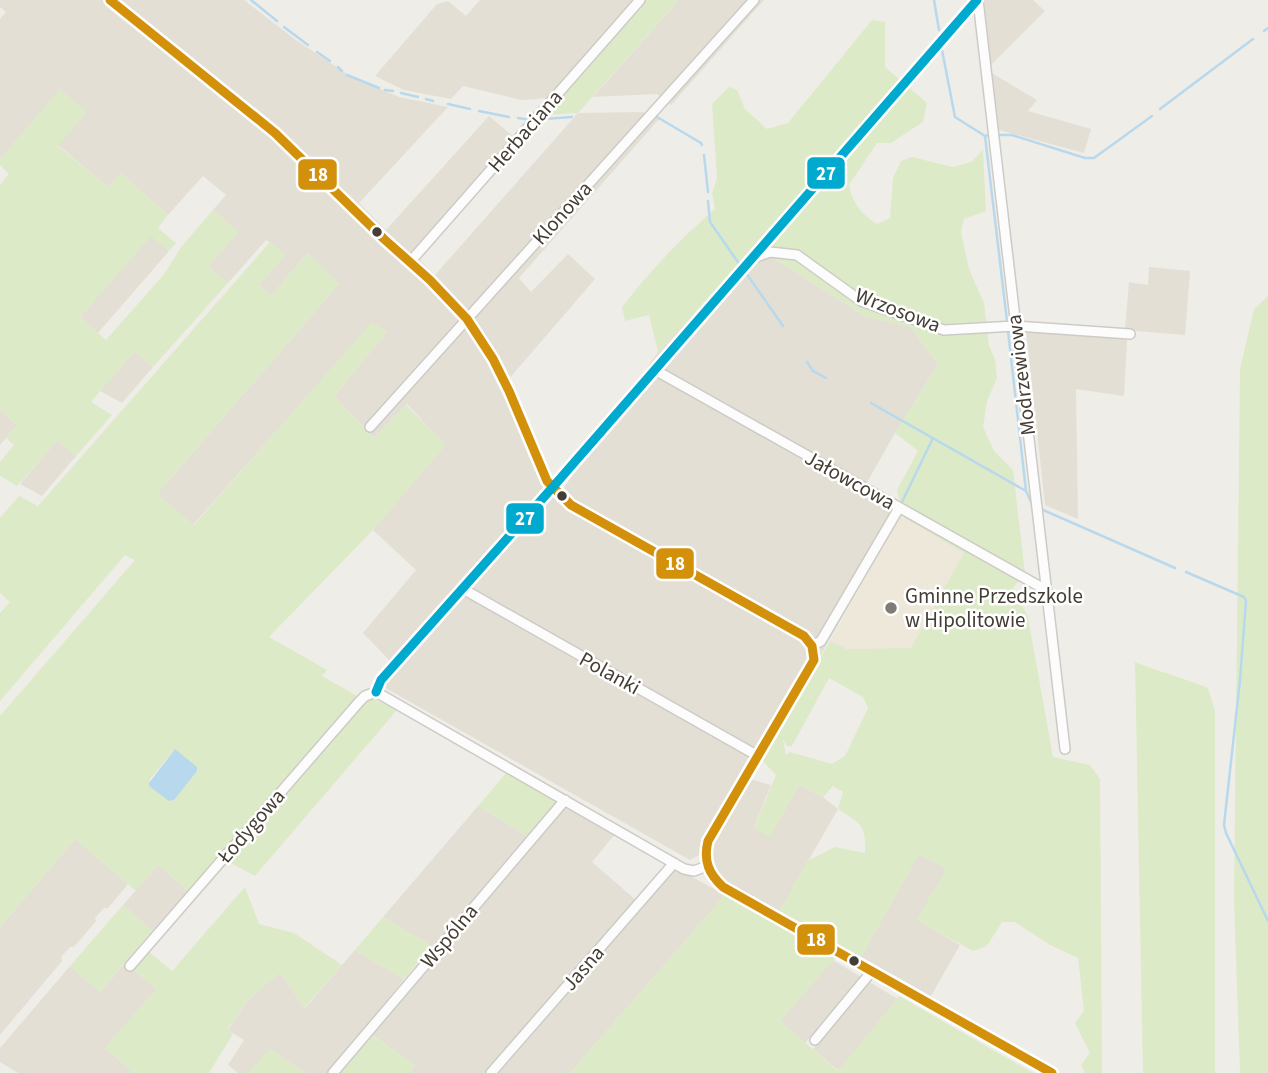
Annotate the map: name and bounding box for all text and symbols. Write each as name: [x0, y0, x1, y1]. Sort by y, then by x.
street label: Herbaciana: [481, 83, 569, 179]
line badge: 27: [806, 156, 846, 190]
line badge: 18: [297, 158, 338, 191]
text: 27: [816, 161, 836, 188]
text: 18: [308, 162, 328, 189]
street label: Klonowa: [525, 174, 599, 252]
unlabelled marker: [370, 225, 384, 239]
street label: Wrzosowa: [851, 280, 945, 340]
street label: Modrzewiowa: [999, 313, 1043, 437]
street label: Jałowcowa: [799, 443, 901, 517]
unlabelled marker: [555, 489, 569, 503]
line badge: 27: [505, 502, 545, 535]
text: 27: [515, 506, 535, 533]
line badge: 18: [655, 547, 695, 580]
text: 18: [665, 551, 685, 578]
place label: Gminne Przedszkole w Hipolitowie: [905, 581, 1083, 635]
marker: Gminne Przedszkole w Hipolitowie: [883, 600, 899, 616]
street label: Polanki: [574, 644, 646, 702]
street label: Łodygowa: [209, 782, 292, 871]
street label: Wspólna: [413, 897, 485, 975]
line badge: 18: [796, 923, 836, 956]
text: 18: [806, 927, 826, 954]
street label: Jasna: [555, 939, 611, 997]
unlabelled marker: [847, 954, 861, 968]

